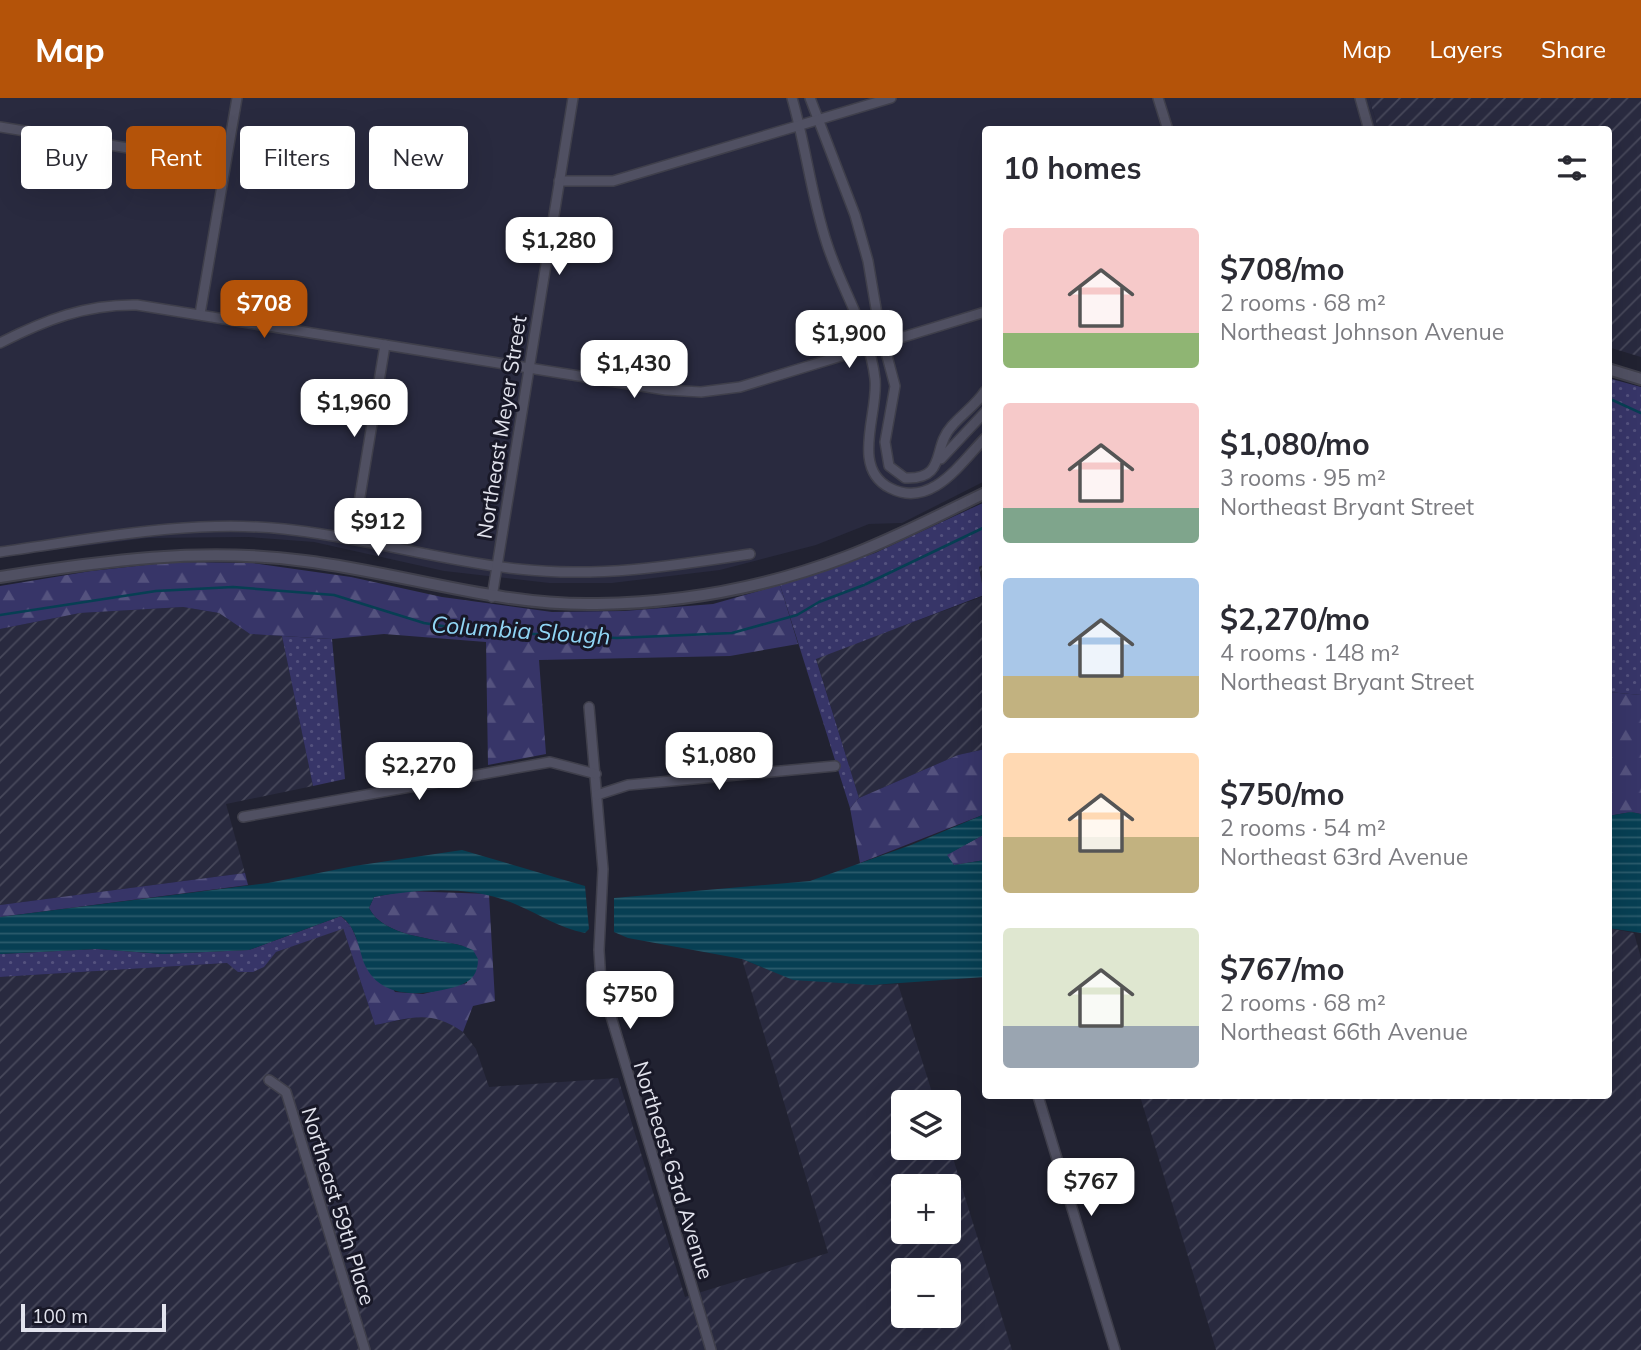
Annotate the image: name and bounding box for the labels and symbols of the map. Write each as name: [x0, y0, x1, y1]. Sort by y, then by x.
pin: $1,280: [502, 218, 616, 277]
pin: $708: [223, 280, 305, 340]
pin: $1,900: [792, 310, 906, 370]
street label: Northeast Meyer Street: [471, 314, 531, 540]
pin: $1,430: [577, 341, 691, 400]
pin: $1,960: [297, 380, 411, 439]
pin: $912: [337, 498, 419, 558]
water label: Columbia Slough: [430, 609, 612, 651]
pin: $1,080: [662, 732, 776, 792]
pin: $2,270: [362, 742, 476, 802]
pin: $750: [589, 972, 671, 1031]
street label: Northeast 63rd Avenue: [628, 1058, 720, 1282]
street label: Northeast 59th Place: [296, 1104, 382, 1308]
pin: $767: [1050, 1158, 1132, 1218]
scale bar: [21, 1301, 166, 1333]

